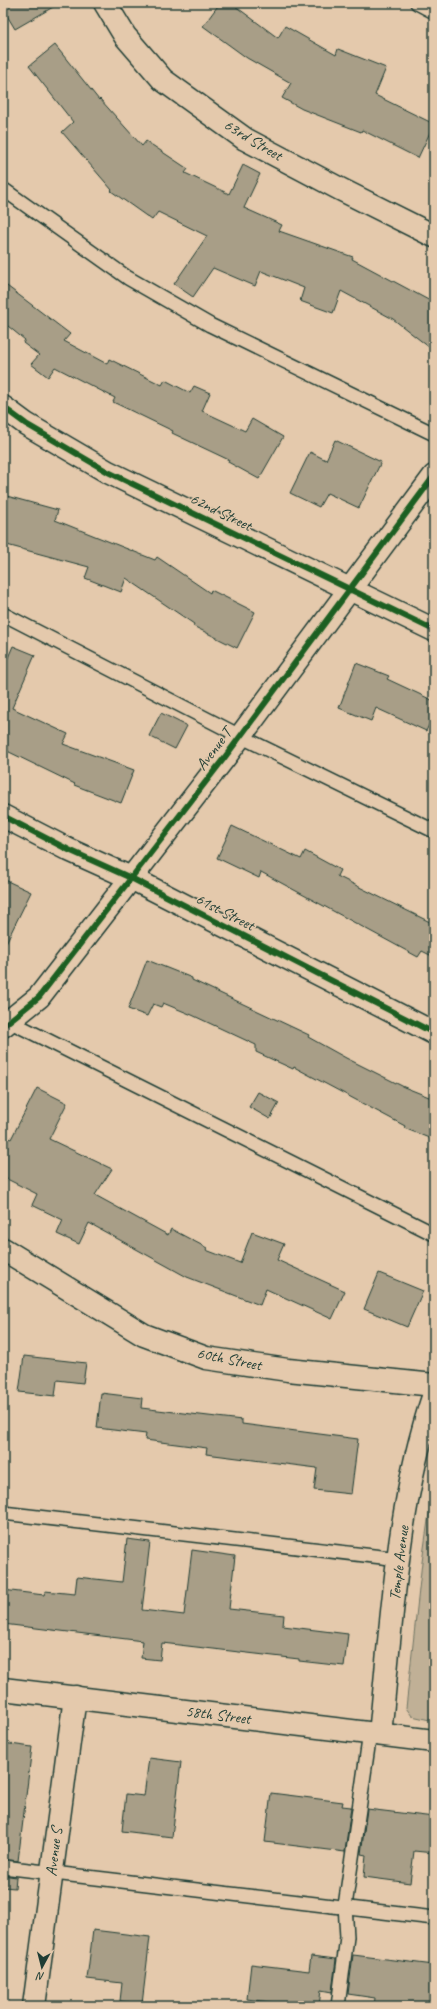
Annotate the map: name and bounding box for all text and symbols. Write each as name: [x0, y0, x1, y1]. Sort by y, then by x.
street label: 63rd Street: [220, 115, 287, 166]
street label: 62nd Street: [187, 488, 257, 536]
street label: Avenue T: [192, 721, 239, 774]
street label: 61st Street: [192, 889, 259, 936]
street label: 60th Street: [195, 1343, 265, 1375]
street label: Temple Avenue: [385, 1523, 414, 1601]
street label: 58th Street: [184, 1701, 253, 1729]
street label: Avenue S: [41, 1824, 67, 1877]
north arrow: [22, 1947, 62, 1987]
text: N: [34, 1969, 45, 1984]

